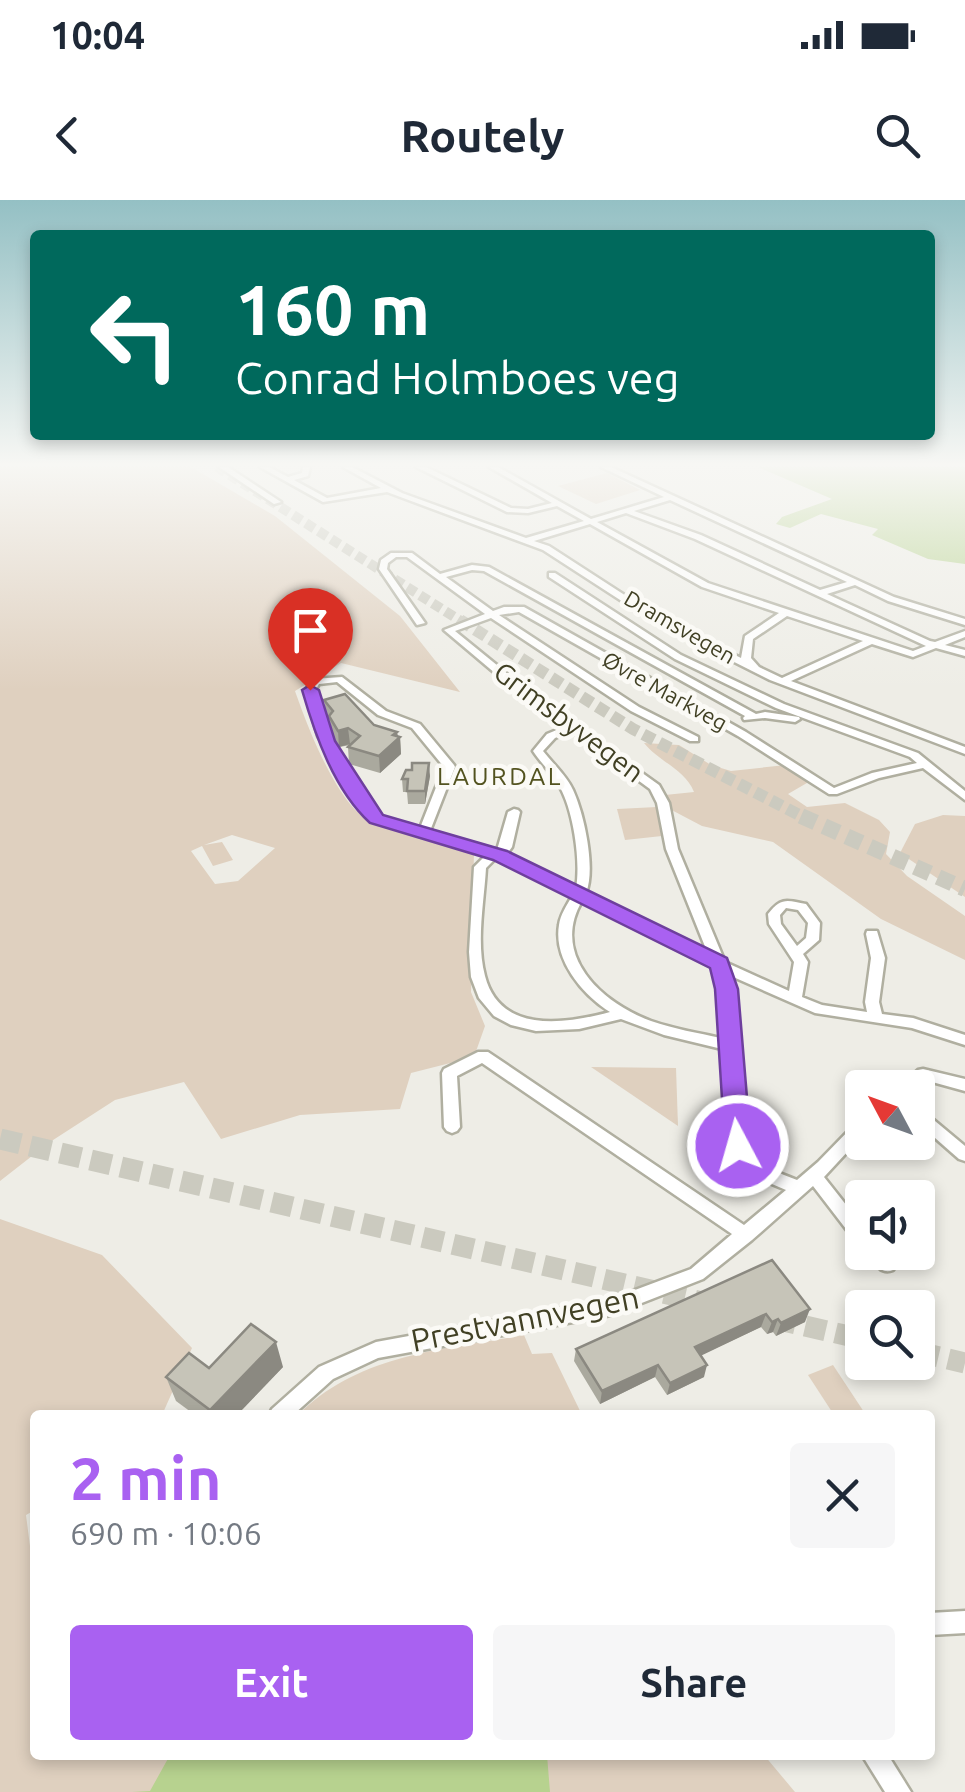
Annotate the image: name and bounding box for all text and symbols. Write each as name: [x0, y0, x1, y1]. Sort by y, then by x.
text: 10:04: [50, 14, 145, 56]
icon: back: [40, 108, 95, 163]
icon: search: [870, 108, 925, 163]
text: Routely: [401, 110, 564, 161]
icon: left: [70, 270, 200, 400]
text: 160 m: [235, 270, 430, 348]
text: Conrad Holmboes veg: [235, 352, 680, 403]
street label: Dramsvegen: [620, 585, 740, 668]
pin: [268, 588, 353, 691]
icon: arrive: [283, 603, 338, 658]
street label: Øvre Markveg: [599, 646, 732, 735]
street label: Grimsbyvegen: [488, 655, 650, 788]
district label: LAURDAL: [437, 762, 563, 790]
north arrow: [845, 1070, 935, 1160]
map controls: [845, 1070, 935, 1380]
position arrow: [686, 1094, 790, 1198]
button: sound: [845, 1180, 935, 1270]
street label: Prestvannvegen: [408, 1278, 642, 1358]
button: search: [845, 1290, 935, 1380]
button: close: [790, 1443, 895, 1548]
text: 2 min: [70, 1444, 222, 1511]
text: 690 m · 10:06: [70, 1515, 262, 1551]
button: Exit: [70, 1625, 473, 1740]
button: Share: [493, 1625, 895, 1740]

